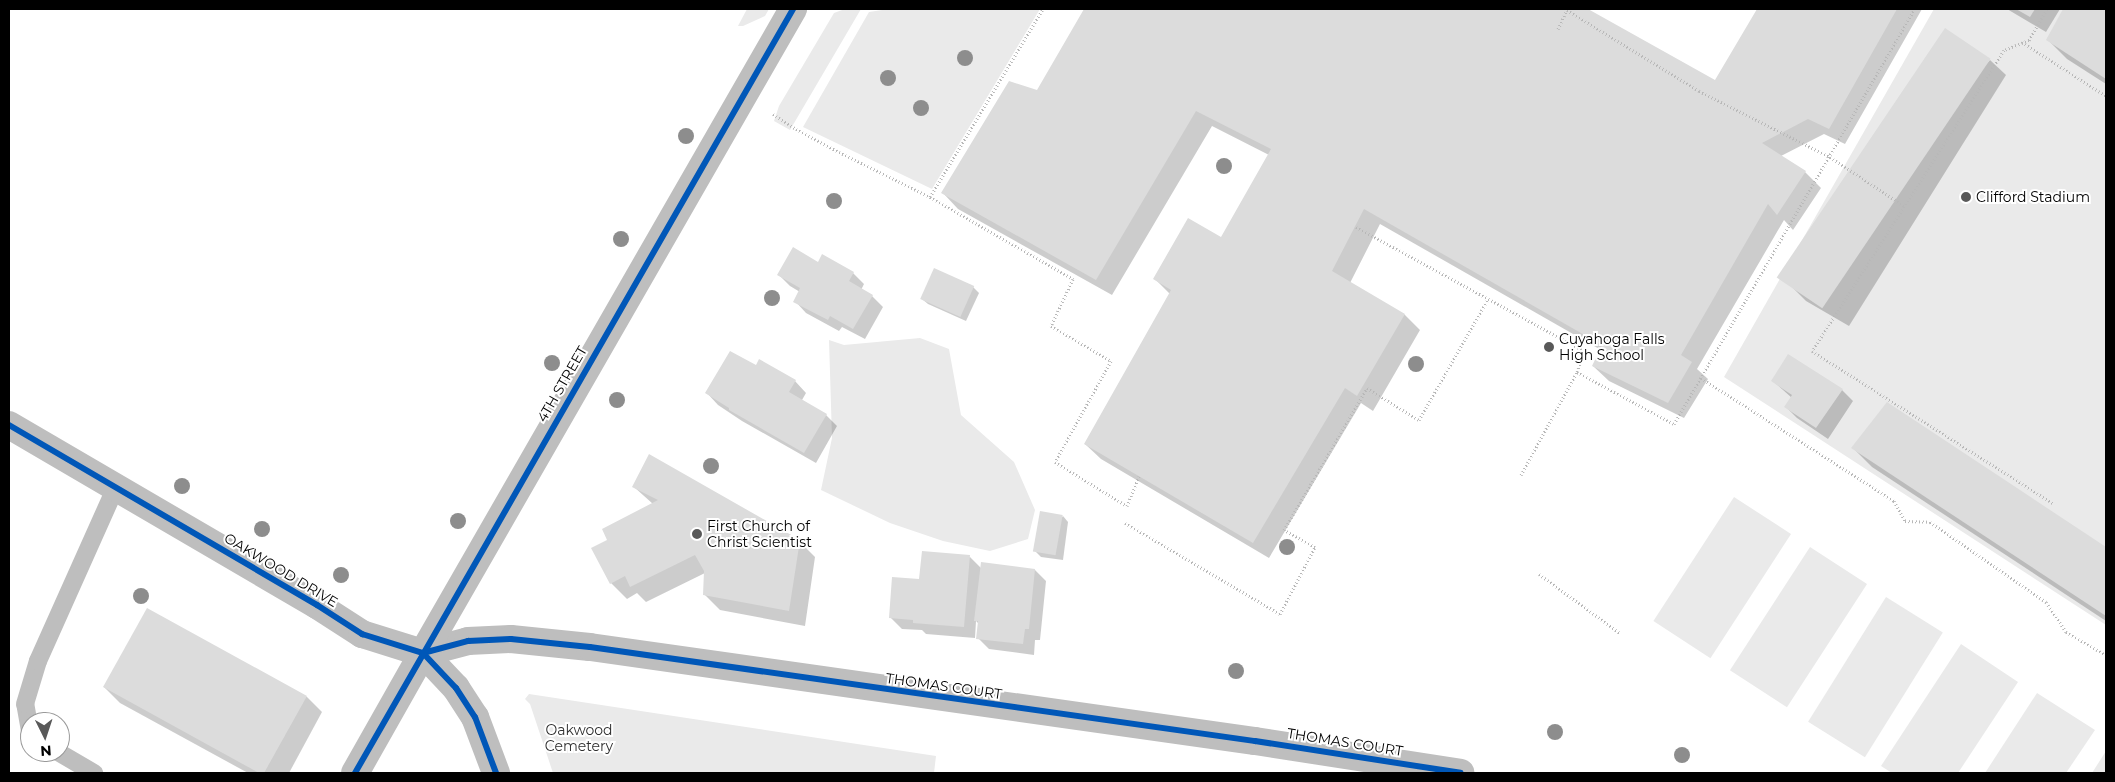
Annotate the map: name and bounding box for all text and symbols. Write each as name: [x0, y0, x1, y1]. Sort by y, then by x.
place label: Clifford Stadium: [1976, 189, 2090, 205]
marker: Clifford Stadium: [1960, 191, 1972, 203]
place label: Cuyahoga Falls High School: [1559, 331, 1665, 364]
marker: Cuyahoga Falls High School: [1543, 341, 1555, 353]
street label: 4TH STREET: [533, 343, 591, 425]
place label: First Church of Christ Scientist: [707, 518, 812, 550]
marker: First Church of Christ Scientist: [691, 528, 703, 540]
street label: OAKWOOD DRIVE: [221, 529, 341, 611]
street label: THOMAS COURT: [885, 670, 1003, 702]
north arrow: [20, 712, 70, 762]
park label: Oakwood Cemetery: [545, 722, 613, 754]
street label: THOMAS COURT: [1286, 725, 1404, 759]
text: N: [40, 742, 52, 760]

